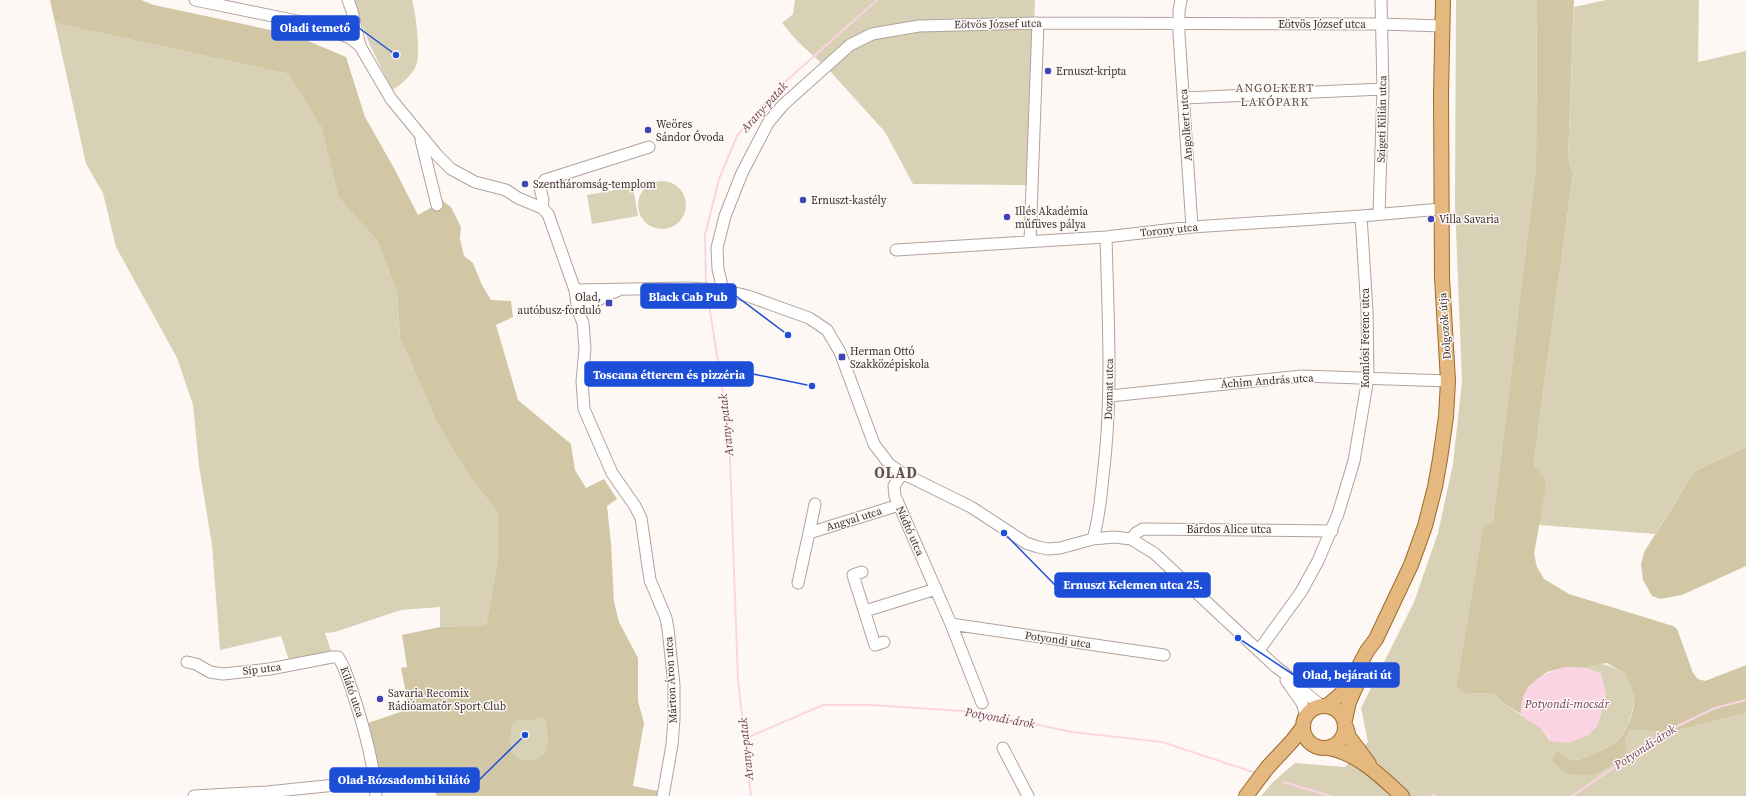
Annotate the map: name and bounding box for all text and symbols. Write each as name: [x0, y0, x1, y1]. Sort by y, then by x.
callout: Oladi temető: [272, 16, 359, 40]
street label: Eötvös József utca: [954, 16, 1042, 32]
street label: Eötvös József utca: [1278, 17, 1366, 32]
text: Oladi temető: [280, 20, 351, 36]
place label: Ernuszt-kripta: [1056, 64, 1127, 79]
marker: Ernuszt-kripta: [1043, 66, 1053, 76]
street label: Szigeti Kilián utca: [1374, 75, 1390, 163]
water label: Arany-patak: [736, 78, 791, 136]
district label: ANGOLKERT LAKÓPARK: [1236, 80, 1314, 110]
street label: Angolkert utca: [1176, 88, 1196, 162]
place label: Weöres Sándor Óvoda: [656, 117, 725, 145]
marker: Weöres Sándor Óvoda: [643, 125, 653, 135]
place label: Szentháromság-templom: [533, 177, 656, 192]
marker: Szentháromság-templom: [520, 179, 530, 189]
place label: Ernuszt-kastély: [811, 193, 887, 208]
marker: Ernuszt-kastély: [798, 195, 808, 205]
place label: Illés Akadémia műfüves pálya: [1015, 204, 1089, 232]
marker: Illés Akadémia műfüves pálya: [1002, 212, 1012, 222]
place label: Villa Savaria: [1439, 212, 1500, 227]
marker: Villa Savaria: [1426, 214, 1436, 224]
street label: Torony utca: [1139, 219, 1199, 240]
callout: Black Cab Pub: [641, 284, 736, 308]
street label: Komlósi Ferenc utca: [1358, 287, 1373, 388]
text: Black Cab Pub: [648, 289, 728, 305]
place label: Olad, autóbusz-forduló: [518, 290, 601, 318]
street label: Dolgozók útja: [1435, 292, 1455, 360]
marker: Olad, autóbusz-forduló: [604, 298, 614, 308]
place label: Herman Ottó Szakközépiskola: [850, 344, 930, 372]
marker: Herman Ottó Szakközépiskola: [837, 352, 847, 362]
street label: Dozmat utca: [1101, 358, 1117, 420]
callout: Toscana étterem és pizzéria: [585, 362, 753, 386]
text: Toscana étterem és pizzéria: [593, 367, 746, 383]
street label: Áchim András utca: [1220, 370, 1314, 392]
water label: Arany-patak: [715, 393, 737, 458]
district label: OLAD: [874, 462, 918, 483]
street label: Angyal utca: [824, 503, 884, 535]
street label: Nádtó utca: [892, 504, 928, 559]
street label: Bárdos Alice utca: [1187, 522, 1272, 537]
callout: Ernuszt Kelemen utca 25.: [1055, 573, 1210, 597]
text: Ernuszt Kelemen utca 25.: [1063, 577, 1203, 593]
street label: Potyondi utca: [1024, 628, 1093, 652]
street label: Márton Áron utca: [661, 636, 681, 724]
street label: Síp utca: [242, 659, 283, 679]
callout: Olad, bejárati út: [1294, 663, 1399, 687]
street label: Kilátó utca: [336, 665, 368, 720]
text: Olad, bejárati út: [1302, 667, 1392, 683]
place label: Savaria Recomix Rádióamatőr Sport Club: [388, 686, 506, 714]
marker: Savaria Recomix Rádióamatőr Sport Club: [375, 694, 385, 704]
water label: Potyondi-mocsár: [1524, 696, 1610, 712]
water label: Potyondi-árok: [963, 704, 1037, 732]
water label: Arany-patak: [735, 717, 757, 782]
water label: Potyondi-árok: [1610, 721, 1679, 773]
callout: Olad-Rózsadombi kilátó: [330, 768, 479, 792]
text: Olad-Rózsadombi kilátó: [338, 772, 470, 788]

